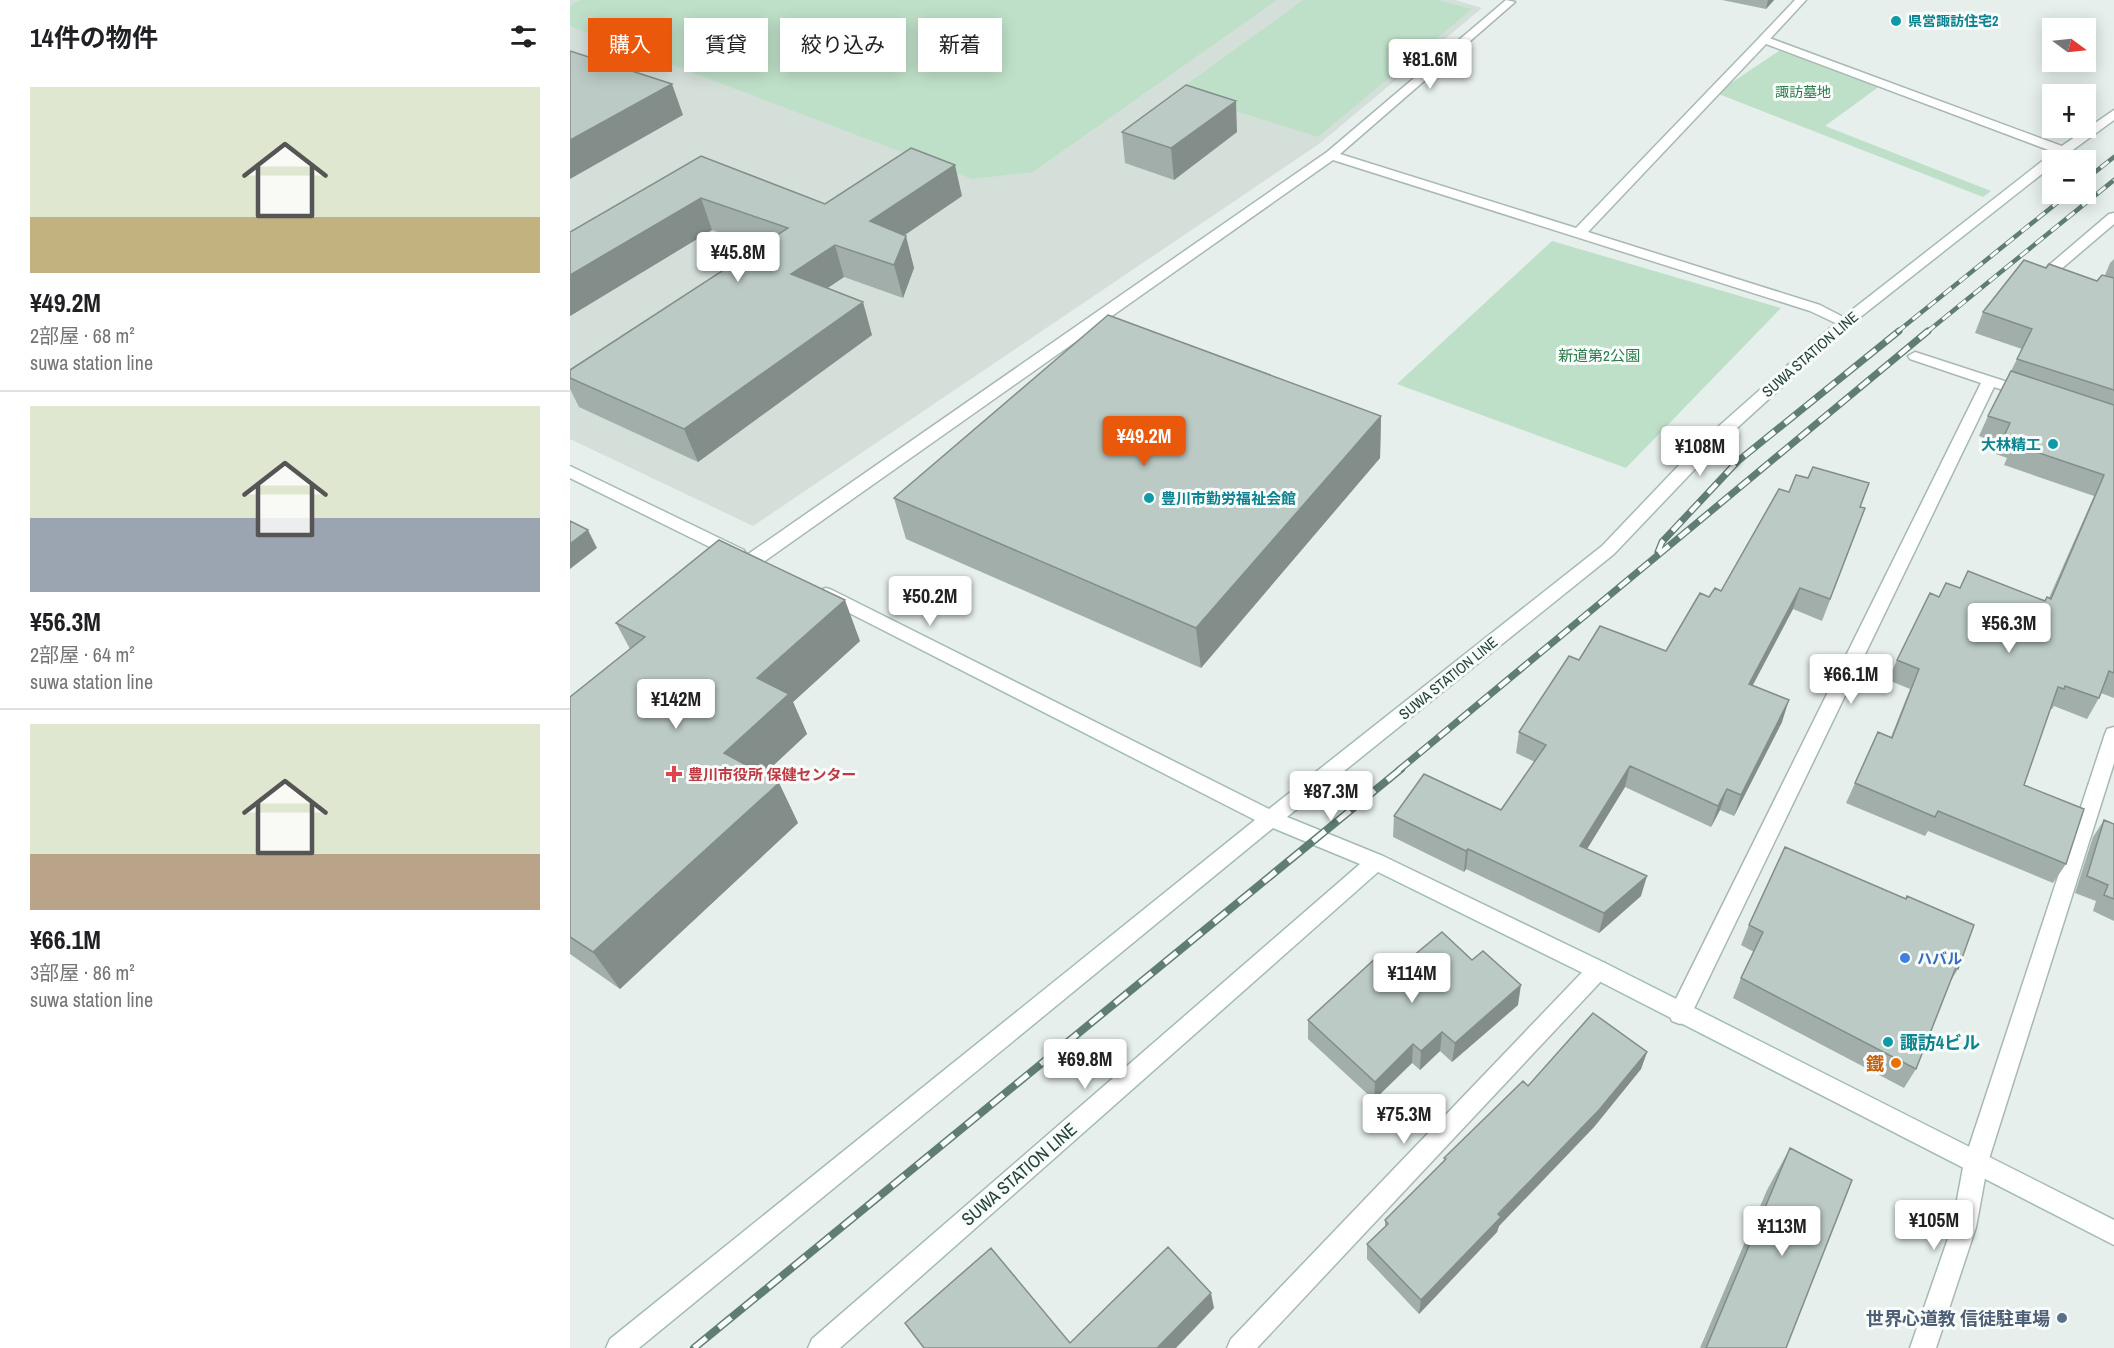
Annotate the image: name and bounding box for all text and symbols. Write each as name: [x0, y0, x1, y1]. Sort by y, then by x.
place label: 県営諏訪住宅2: [1908, 12, 1998, 30]
marker: 県営諏訪住宅2: [1889, 14, 1903, 28]
chip: 購入: [588, 18, 672, 72]
chip: 賃貸: [684, 18, 768, 72]
chip: 絞り込み: [780, 18, 906, 72]
chip: 新着: [918, 18, 1002, 72]
north arrow: [2042, 18, 2096, 72]
map controls: [2042, 18, 2096, 204]
text: 14件の物件: [30, 20, 158, 55]
icon: filters: [507, 20, 540, 53]
pin: ¥81.6M: [1381, 39, 1479, 90]
text: ¥81.6M: [1403, 45, 1457, 72]
park label: 諏訪墓地: [1775, 83, 1831, 101]
button: +: [2042, 84, 2096, 138]
icon: home: [231, 126, 339, 234]
button: −: [2042, 150, 2096, 204]
pin: ¥45.8M: [689, 232, 787, 283]
text: ¥45.8M: [711, 238, 765, 265]
text: ¥49.2M: [30, 285, 101, 320]
street label: SUWA STATION LINE: [1757, 306, 1863, 402]
text: 2部屋 · 68 m²: [30, 322, 135, 349]
park label: 新道第2公園: [1558, 345, 1640, 366]
text: suwa station line: [30, 349, 153, 376]
pin: ¥49.2M: [1095, 416, 1193, 467]
text: ¥49.2M: [1117, 422, 1171, 449]
pin: ¥108M: [1658, 426, 1742, 477]
text: ¥108M: [1675, 432, 1725, 459]
place label: 大林精工: [1981, 434, 2041, 455]
marker: 大林精工: [2046, 437, 2060, 451]
icon: home: [231, 445, 339, 553]
place label: 豊川市勤労福祉会館: [1161, 488, 1296, 509]
marker: 豊川市勤労福祉会館: [1142, 491, 1156, 505]
pin: ¥50.2M: [881, 576, 979, 627]
text: ¥50.2M: [903, 582, 957, 609]
pin: ¥56.3M: [1960, 603, 2058, 654]
text: ¥56.3M: [30, 604, 101, 639]
text: ¥56.3M: [1982, 609, 2036, 636]
street label: SUWA STATION LINE: [1394, 632, 1502, 724]
text: 2部屋 · 64 m²: [30, 641, 135, 668]
pin: ¥66.1M: [1802, 654, 1900, 705]
text: ¥66.1M: [1824, 660, 1878, 687]
text: suwa station line: [30, 668, 153, 695]
pin: ¥142M: [634, 679, 718, 730]
text: ¥142M: [651, 685, 701, 712]
icon: home: [231, 763, 339, 871]
place label: 豊川市役所 保健センター: [688, 764, 856, 785]
marker: 豊川市役所 保健センター: [665, 765, 683, 783]
pin: ¥87.3M: [1282, 771, 1380, 822]
text: ¥87.3M: [1304, 777, 1358, 804]
text: ¥66.1M: [30, 922, 101, 957]
place label: ハバル: [1917, 948, 1962, 969]
marker: ハバル: [1898, 951, 1912, 965]
pin: ¥114M: [1370, 953, 1454, 1004]
text: 3部屋 · 86 m²: [30, 959, 135, 986]
text: ¥114M: [1387, 959, 1437, 986]
text: suwa station line: [30, 986, 153, 1013]
place label: 諏訪4ビル: [1900, 1030, 1980, 1055]
marker: 諏訪4ビル: [1881, 1035, 1895, 1049]
pin: ¥69.8M: [1036, 1039, 1134, 1090]
text: ¥69.8M: [1058, 1045, 1112, 1072]
place label: 鐵: [1866, 1051, 1884, 1076]
marker: 鐵: [1889, 1056, 1903, 1070]
pin: ¥75.3M: [1355, 1094, 1453, 1145]
text: ¥75.3M: [1377, 1100, 1431, 1127]
street label: SUWA STATION LINE: [956, 1117, 1082, 1231]
pin: ¥105M: [1892, 1200, 1976, 1251]
pin: ¥113M: [1740, 1206, 1824, 1257]
text: ¥105M: [1909, 1206, 1959, 1233]
text: ¥113M: [1757, 1212, 1807, 1239]
place label: 世界心道教 信徒駐車場: [1866, 1306, 2050, 1331]
marker: 世界心道教 信徒駐車場: [2055, 1311, 2069, 1325]

